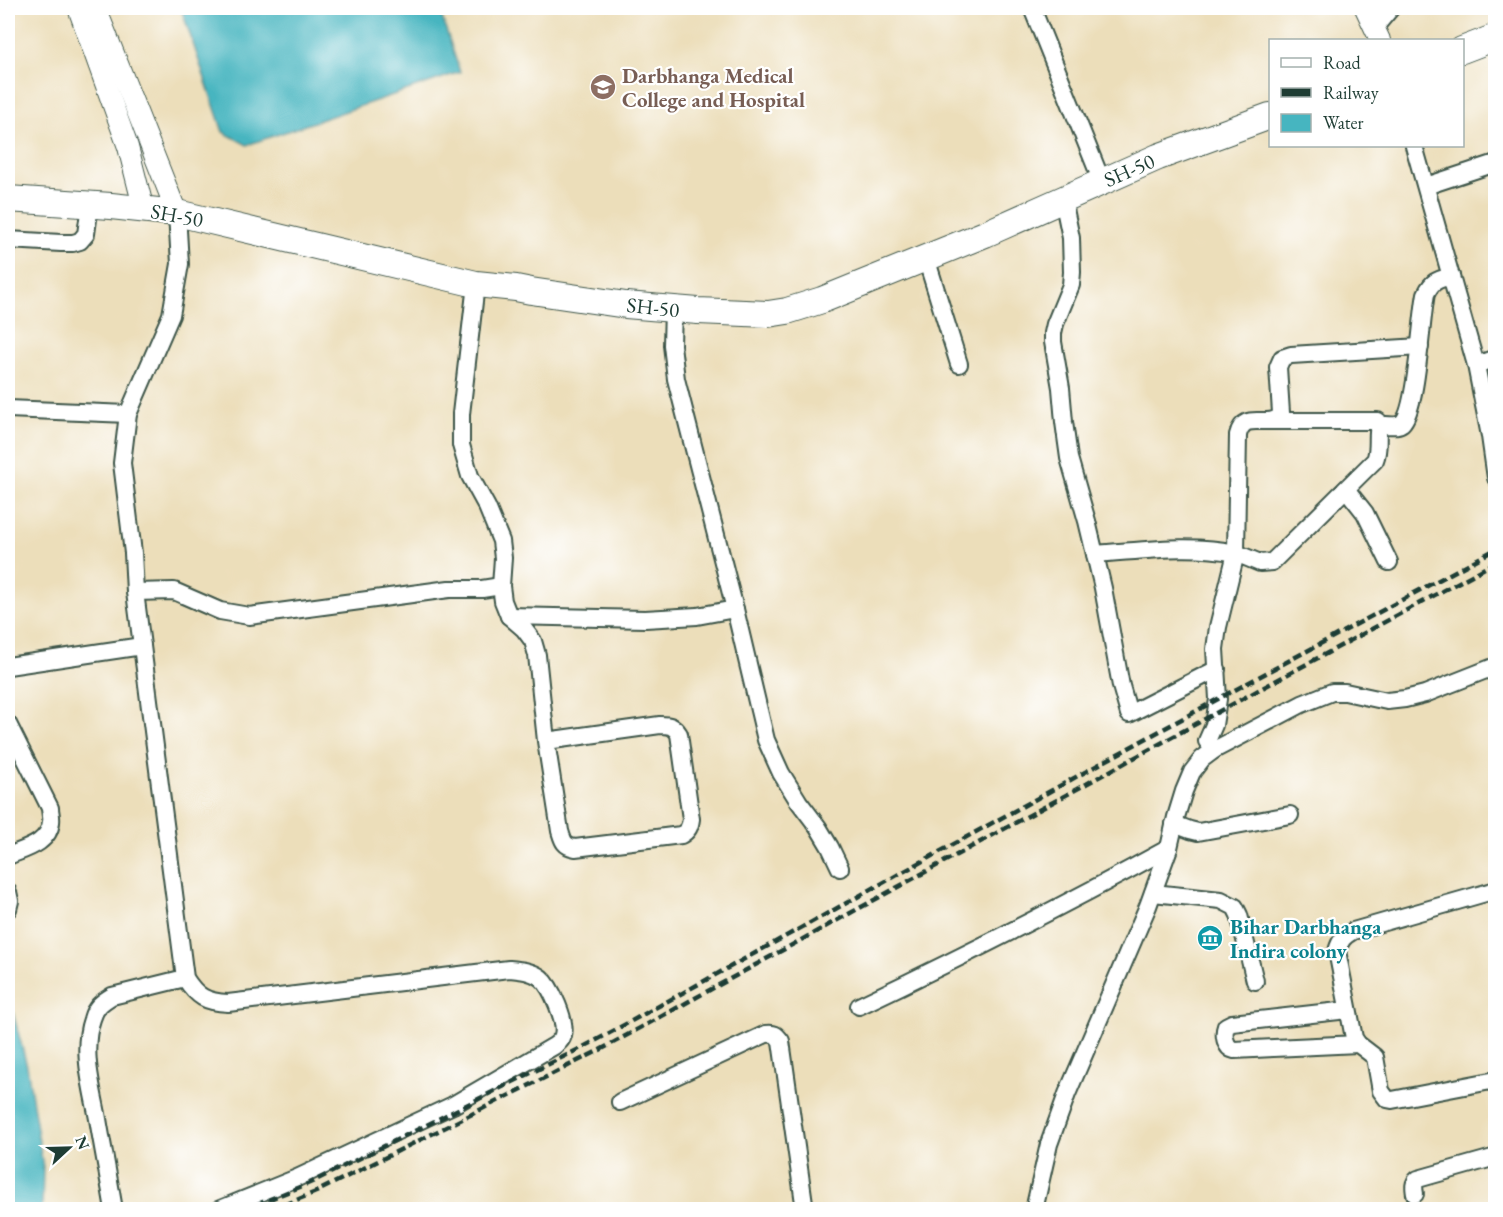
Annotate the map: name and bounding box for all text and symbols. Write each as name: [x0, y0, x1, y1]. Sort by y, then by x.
legend: [1269, 39, 1464, 147]
text: Road: [1323, 51, 1362, 74]
place label: Darbhanga Medical College and Hospital: [622, 62, 805, 113]
school or university icon: Darbhanga Medical College and Hospital: [588, 72, 618, 102]
text: Railway: [1323, 81, 1379, 104]
text: Water: [1323, 111, 1364, 134]
street label: SH-50: [1099, 147, 1159, 193]
street label: SH-50: [149, 197, 205, 233]
street label: SH-50: [625, 291, 681, 323]
place label: Bihar Darbhanga Indira colony: [1230, 913, 1382, 964]
museum icon: Bihar Darbhanga Indira colony: [1195, 923, 1225, 953]
north arrow: [39, 1118, 99, 1178]
text: N: [70, 1133, 95, 1153]

